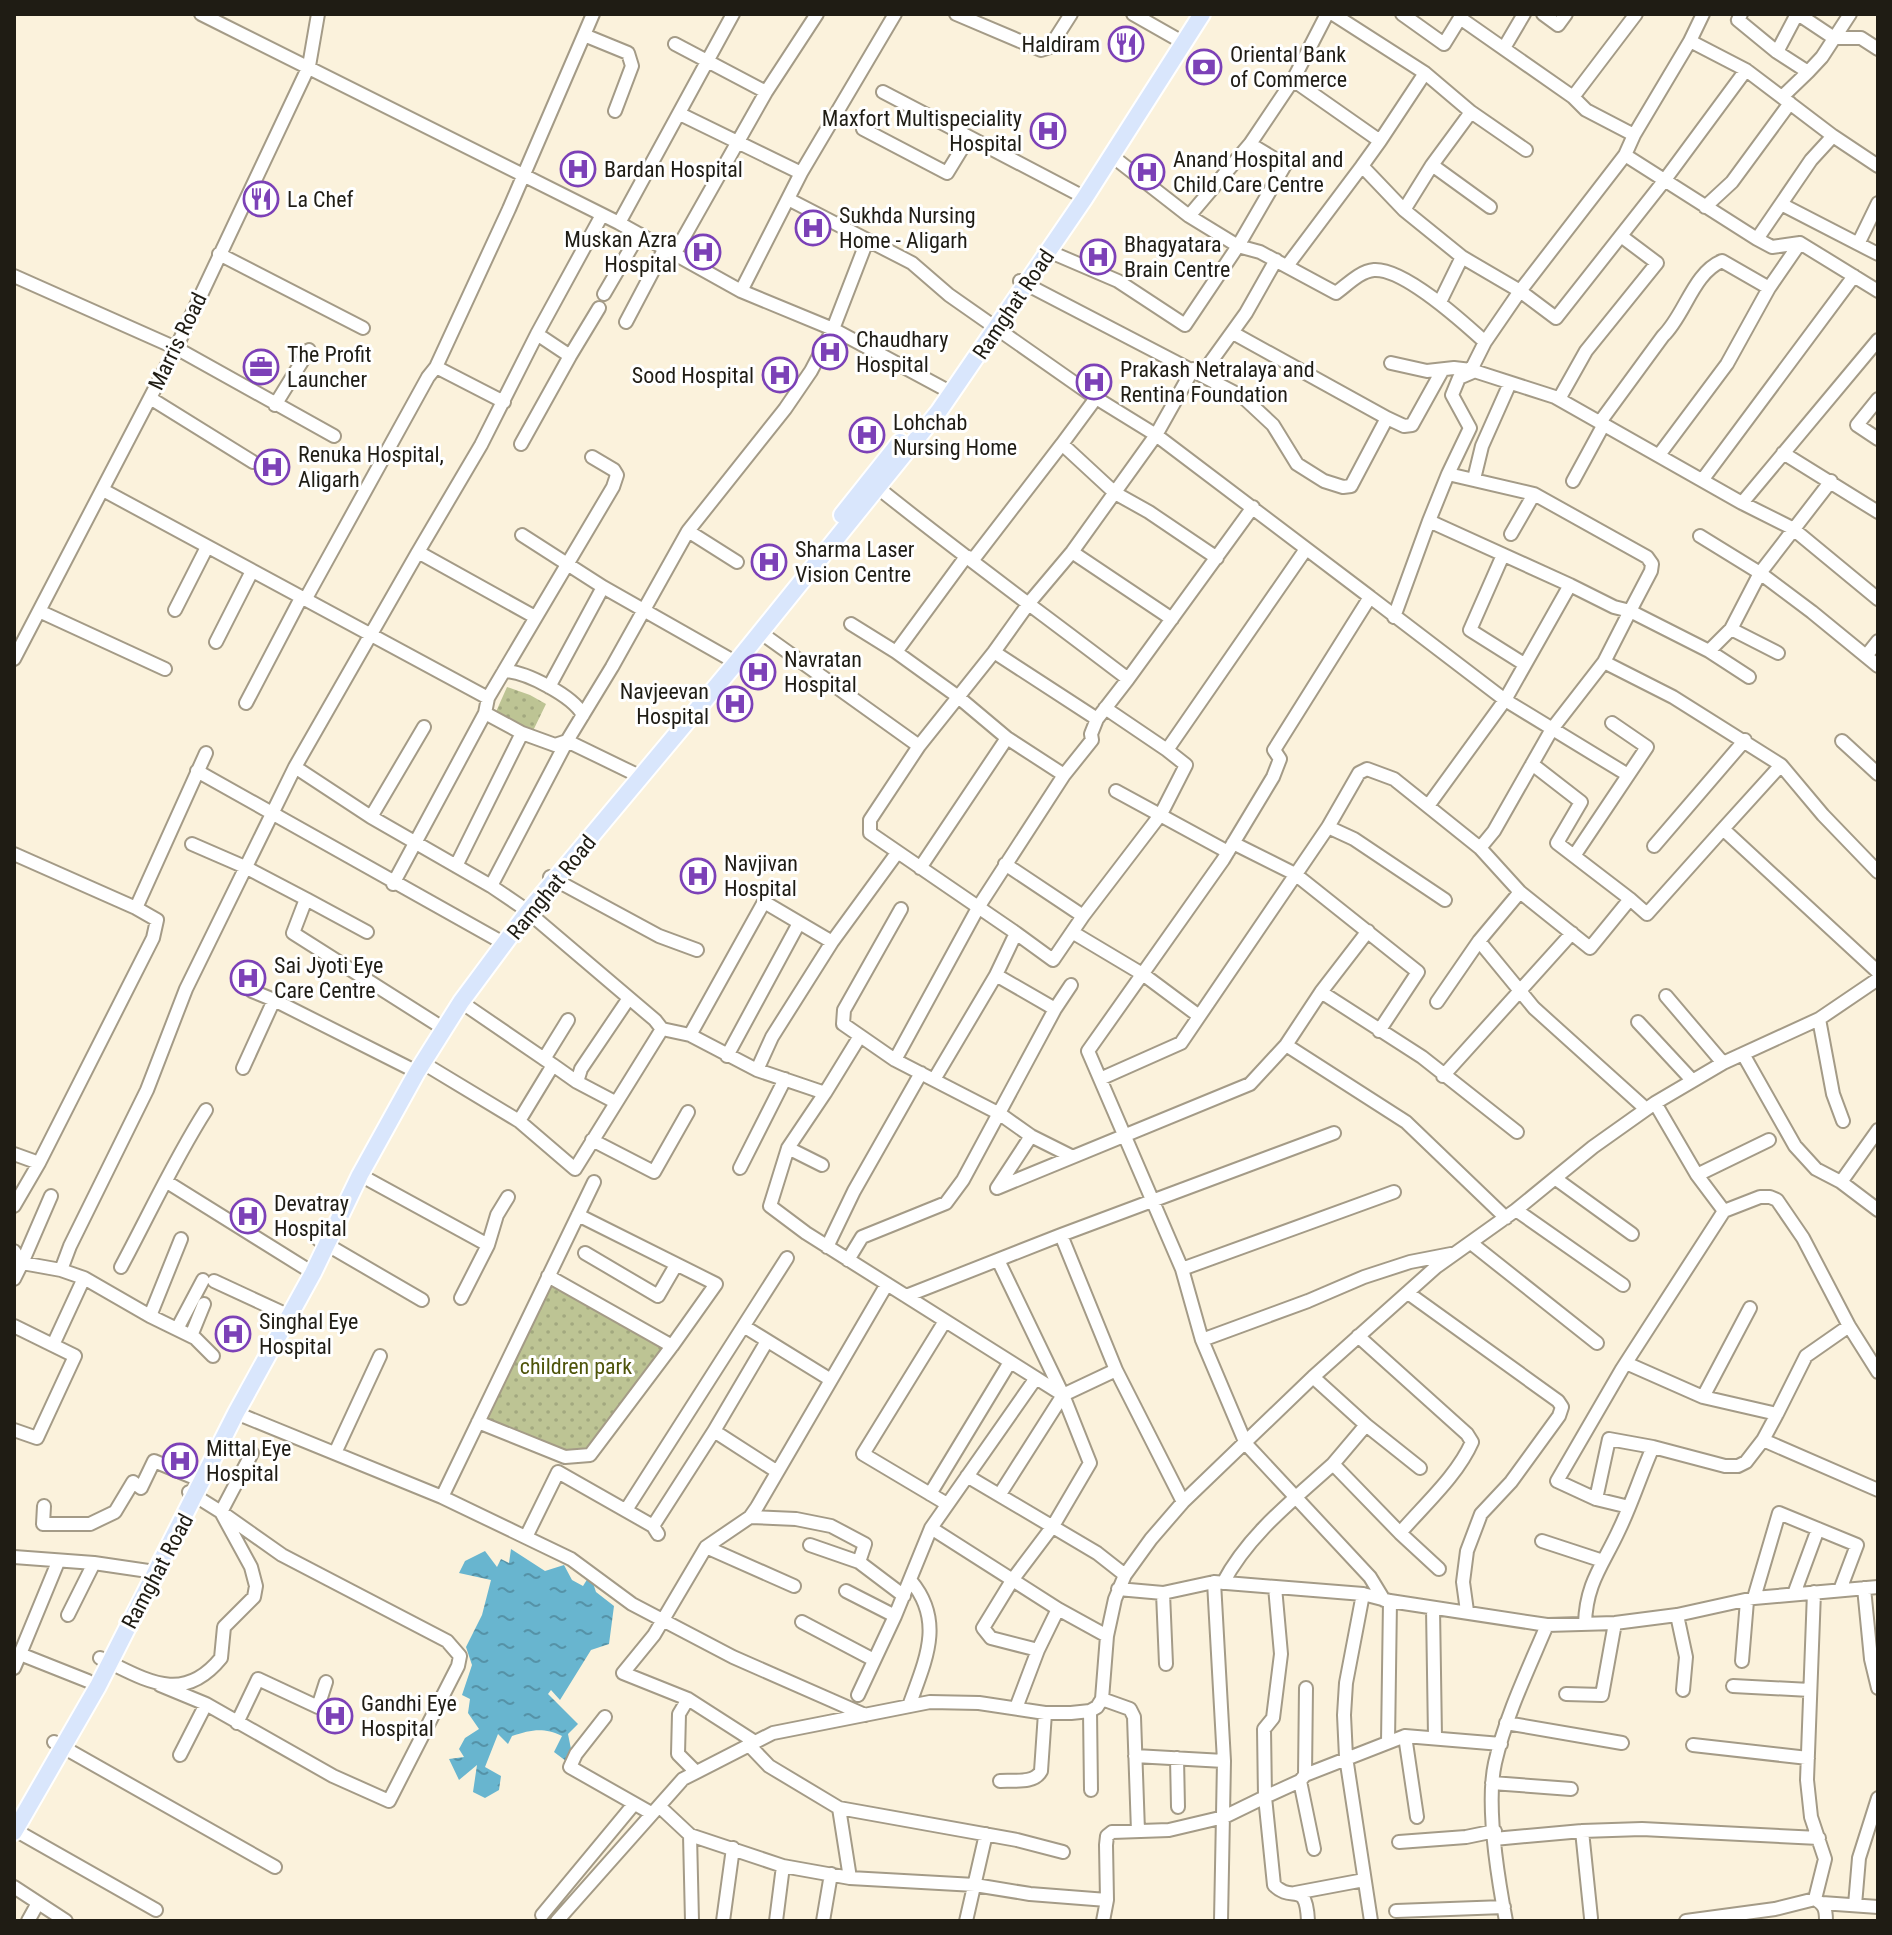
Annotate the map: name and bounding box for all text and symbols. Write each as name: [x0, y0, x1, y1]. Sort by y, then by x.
restaurant icon: Haldiram: [1107, 25, 1145, 63]
place label: Haldiram: [1021, 32, 1100, 57]
place label: Oriental Bank of Commerce: [1230, 42, 1347, 92]
bank icon: Oriental Bank of Commerce: [1185, 48, 1223, 86]
place label: Maxfort Multispeciality Hospital: [822, 106, 1022, 156]
hospital icon: Maxfort Multispeciality Hospital: [1029, 112, 1067, 150]
place label: Anand Hospital and Child Care Centre: [1173, 147, 1343, 197]
hospital icon: Bardan Hospital: [559, 150, 597, 188]
hospital icon: Anand Hospital and Child Care Centre: [1128, 153, 1166, 191]
place label: Bardan Hospital: [604, 157, 743, 182]
restaurant icon: La Chef: [242, 180, 280, 218]
place label: La Chef: [287, 187, 353, 212]
place label: Sukhda Nursing Home - Aligarh: [839, 203, 976, 253]
hospital icon: Sukhda Nursing Home - Aligarh: [794, 209, 832, 247]
place label: Muskan Azra Hospital: [564, 227, 677, 277]
place label: Bhagyatara Brain Centre: [1124, 232, 1230, 282]
hospital icon: Muskan Azra Hospital: [684, 233, 722, 271]
hospital icon: Bhagyatara Brain Centre: [1079, 238, 1117, 276]
street label: Ramghat Road: [968, 245, 1059, 364]
street label: Marris Road: [143, 289, 212, 394]
place label: Chaudhary Hospital: [856, 327, 948, 377]
hospital icon: Chaudhary Hospital: [811, 333, 849, 371]
place label: The Profit Launcher: [287, 342, 371, 392]
office icon: The Profit Launcher: [242, 348, 280, 386]
hospital icon: Sood Hospital: [761, 356, 799, 394]
place label: Prakash Netralaya and Rentina Foundation: [1120, 357, 1315, 407]
place label: Sood Hospital: [632, 363, 754, 388]
hospital icon: Prakash Netralaya and Rentina Foundation: [1075, 363, 1113, 401]
place label: Lohchab Nursing Home: [893, 410, 1017, 460]
hospital icon: Lohchab Nursing Home: [848, 416, 886, 454]
place label: Renuka Hospital, Aligarh: [298, 442, 444, 492]
hospital icon: Renuka Hospital, Aligarh: [253, 448, 291, 486]
place label: Sharma Laser Vision Centre: [795, 537, 915, 587]
hospital icon: Sharma Laser Vision Centre: [750, 543, 788, 581]
place label: Navratan Hospital: [784, 647, 862, 697]
hospital icon: Navratan Hospital: [739, 653, 777, 691]
place label: Navjeevan Hospital: [620, 679, 709, 729]
hospital icon: Navjeevan Hospital: [716, 685, 754, 723]
street label: Ramghat Road: [502, 830, 601, 944]
place label: Navjivan Hospital: [724, 851, 798, 901]
hospital icon: Navjivan Hospital: [679, 857, 717, 895]
place label: Sai Jyoti Eye Care Centre: [274, 953, 383, 1003]
hospital icon: Sai Jyoti Eye Care Centre: [229, 959, 267, 997]
place label: Devatray Hospital: [274, 1191, 349, 1241]
hospital icon: Devatray Hospital: [229, 1197, 267, 1235]
place label: Singhal Eye Hospital: [259, 1309, 358, 1359]
hospital icon: Singhal Eye Hospital: [214, 1315, 252, 1353]
park label: children park: [520, 1354, 632, 1379]
place label: Mittal Eye Hospital: [206, 1436, 291, 1486]
hospital icon: Mittal Eye Hospital: [161, 1442, 199, 1480]
street label: Ramghat Road: [117, 1510, 198, 1633]
place label: Gandhi Eye Hospital: [361, 1691, 457, 1741]
hospital icon: Gandhi Eye Hospital: [316, 1697, 354, 1735]

